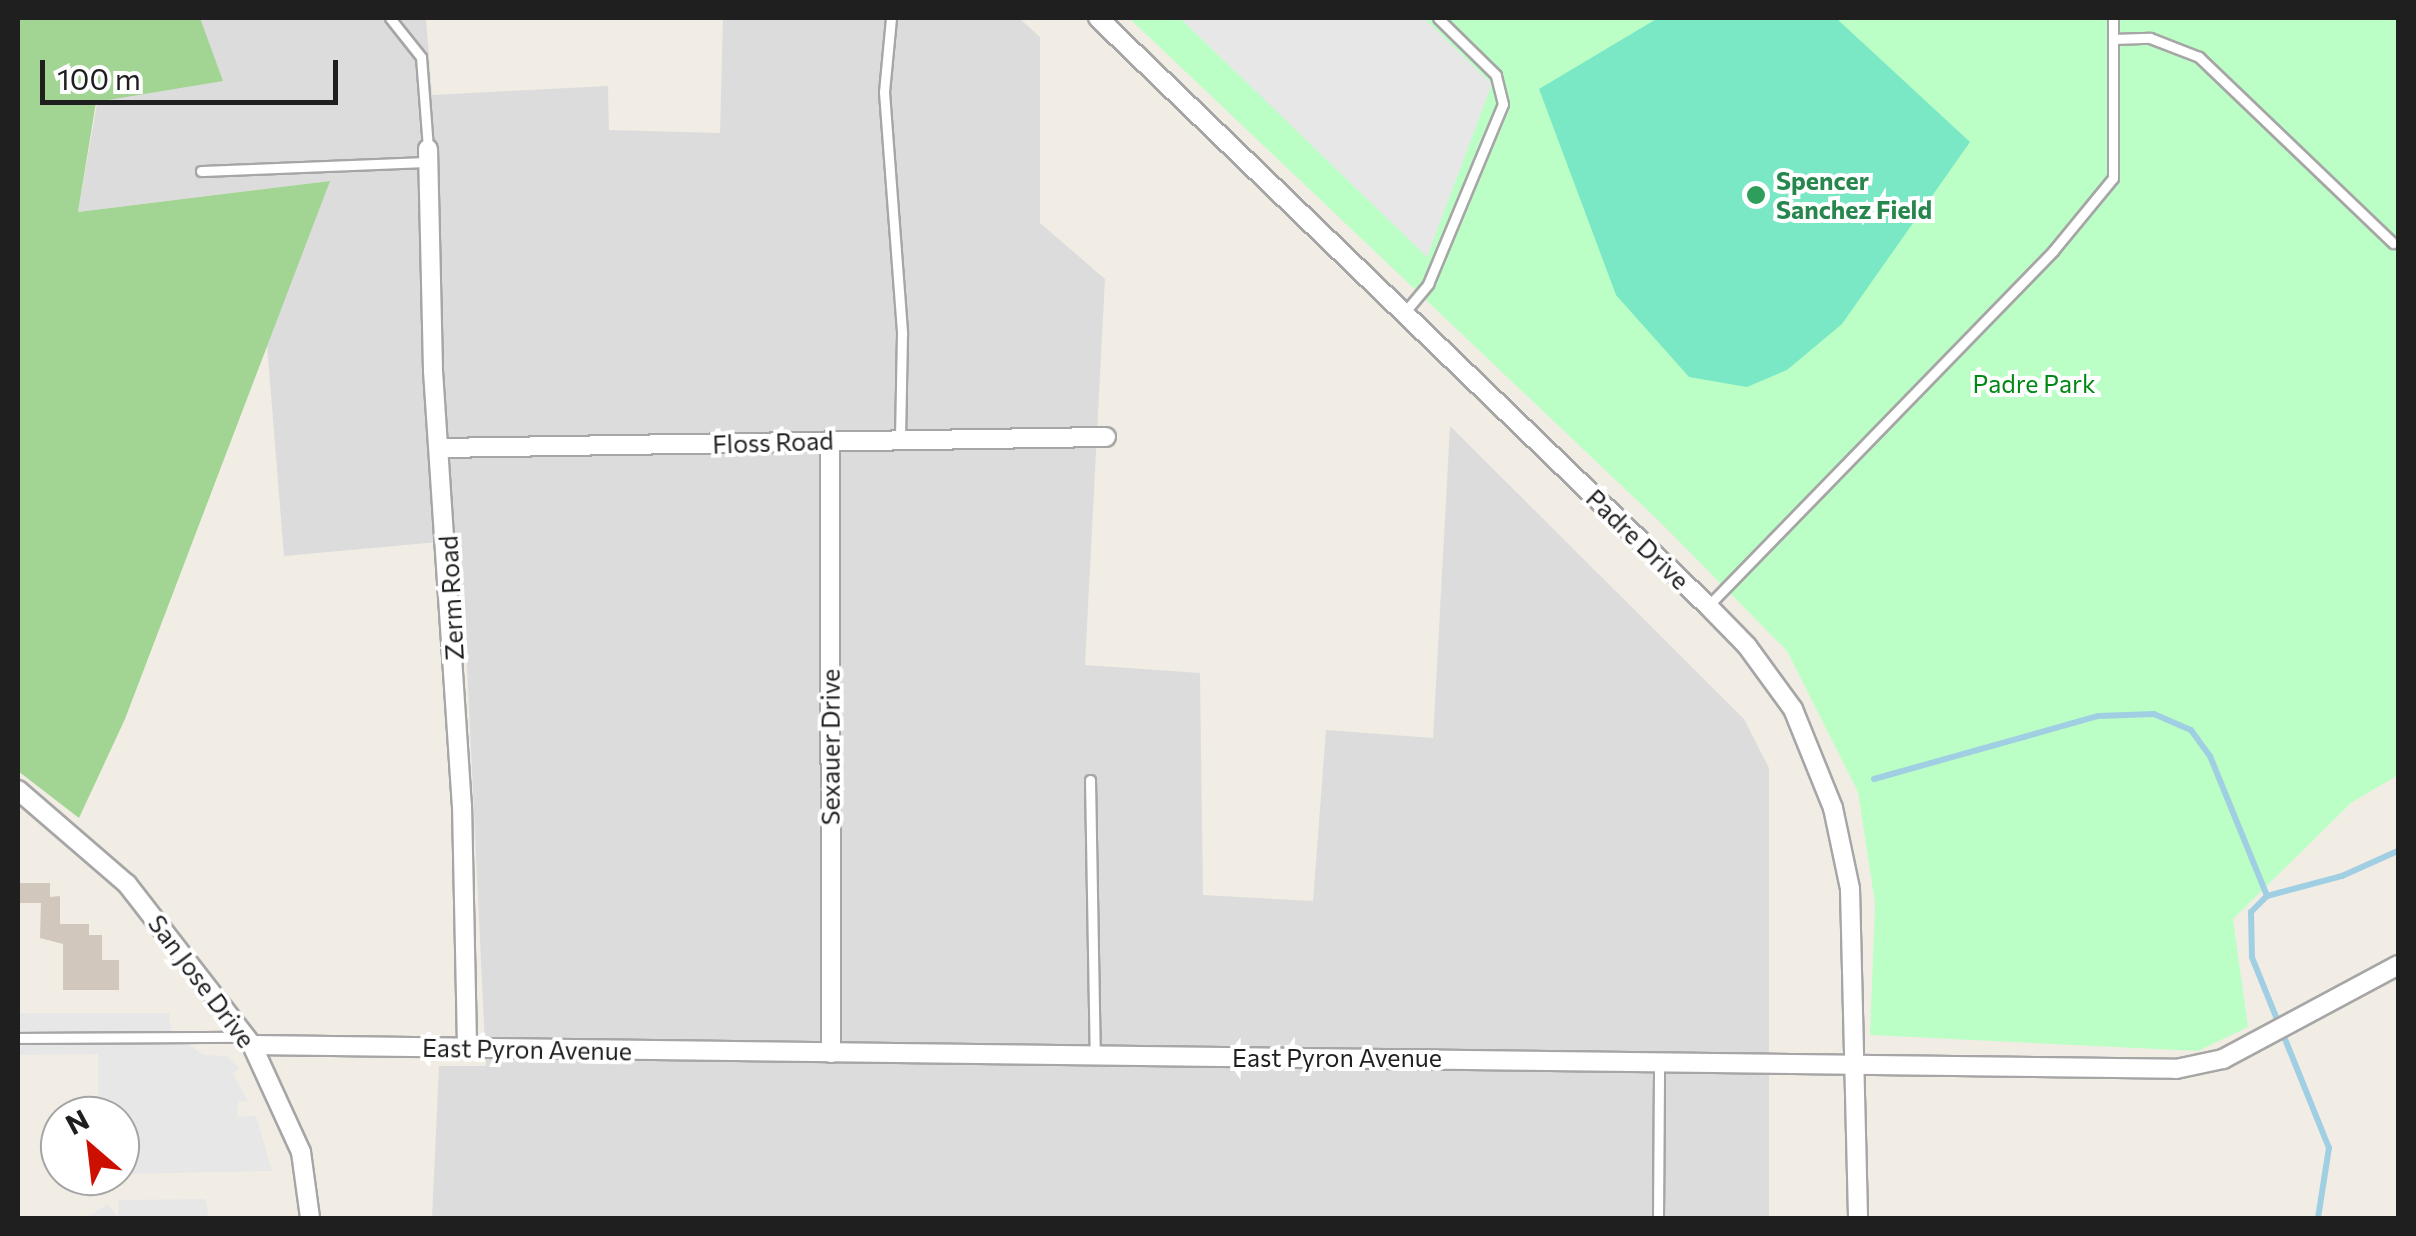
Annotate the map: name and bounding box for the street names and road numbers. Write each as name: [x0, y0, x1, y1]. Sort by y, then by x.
street label: Floss Road: [712, 425, 834, 459]
street label: Padre Drive: [1580, 483, 1696, 595]
street label: Zerm Road: [433, 535, 469, 661]
street label: Sexauer Drive: [815, 669, 845, 825]
street label: San Jose Drive: [142, 909, 262, 1053]
street label: East Pyron Avenue: [422, 1032, 632, 1066]
street label: East Pyron Avenue: [1232, 1042, 1442, 1072]

